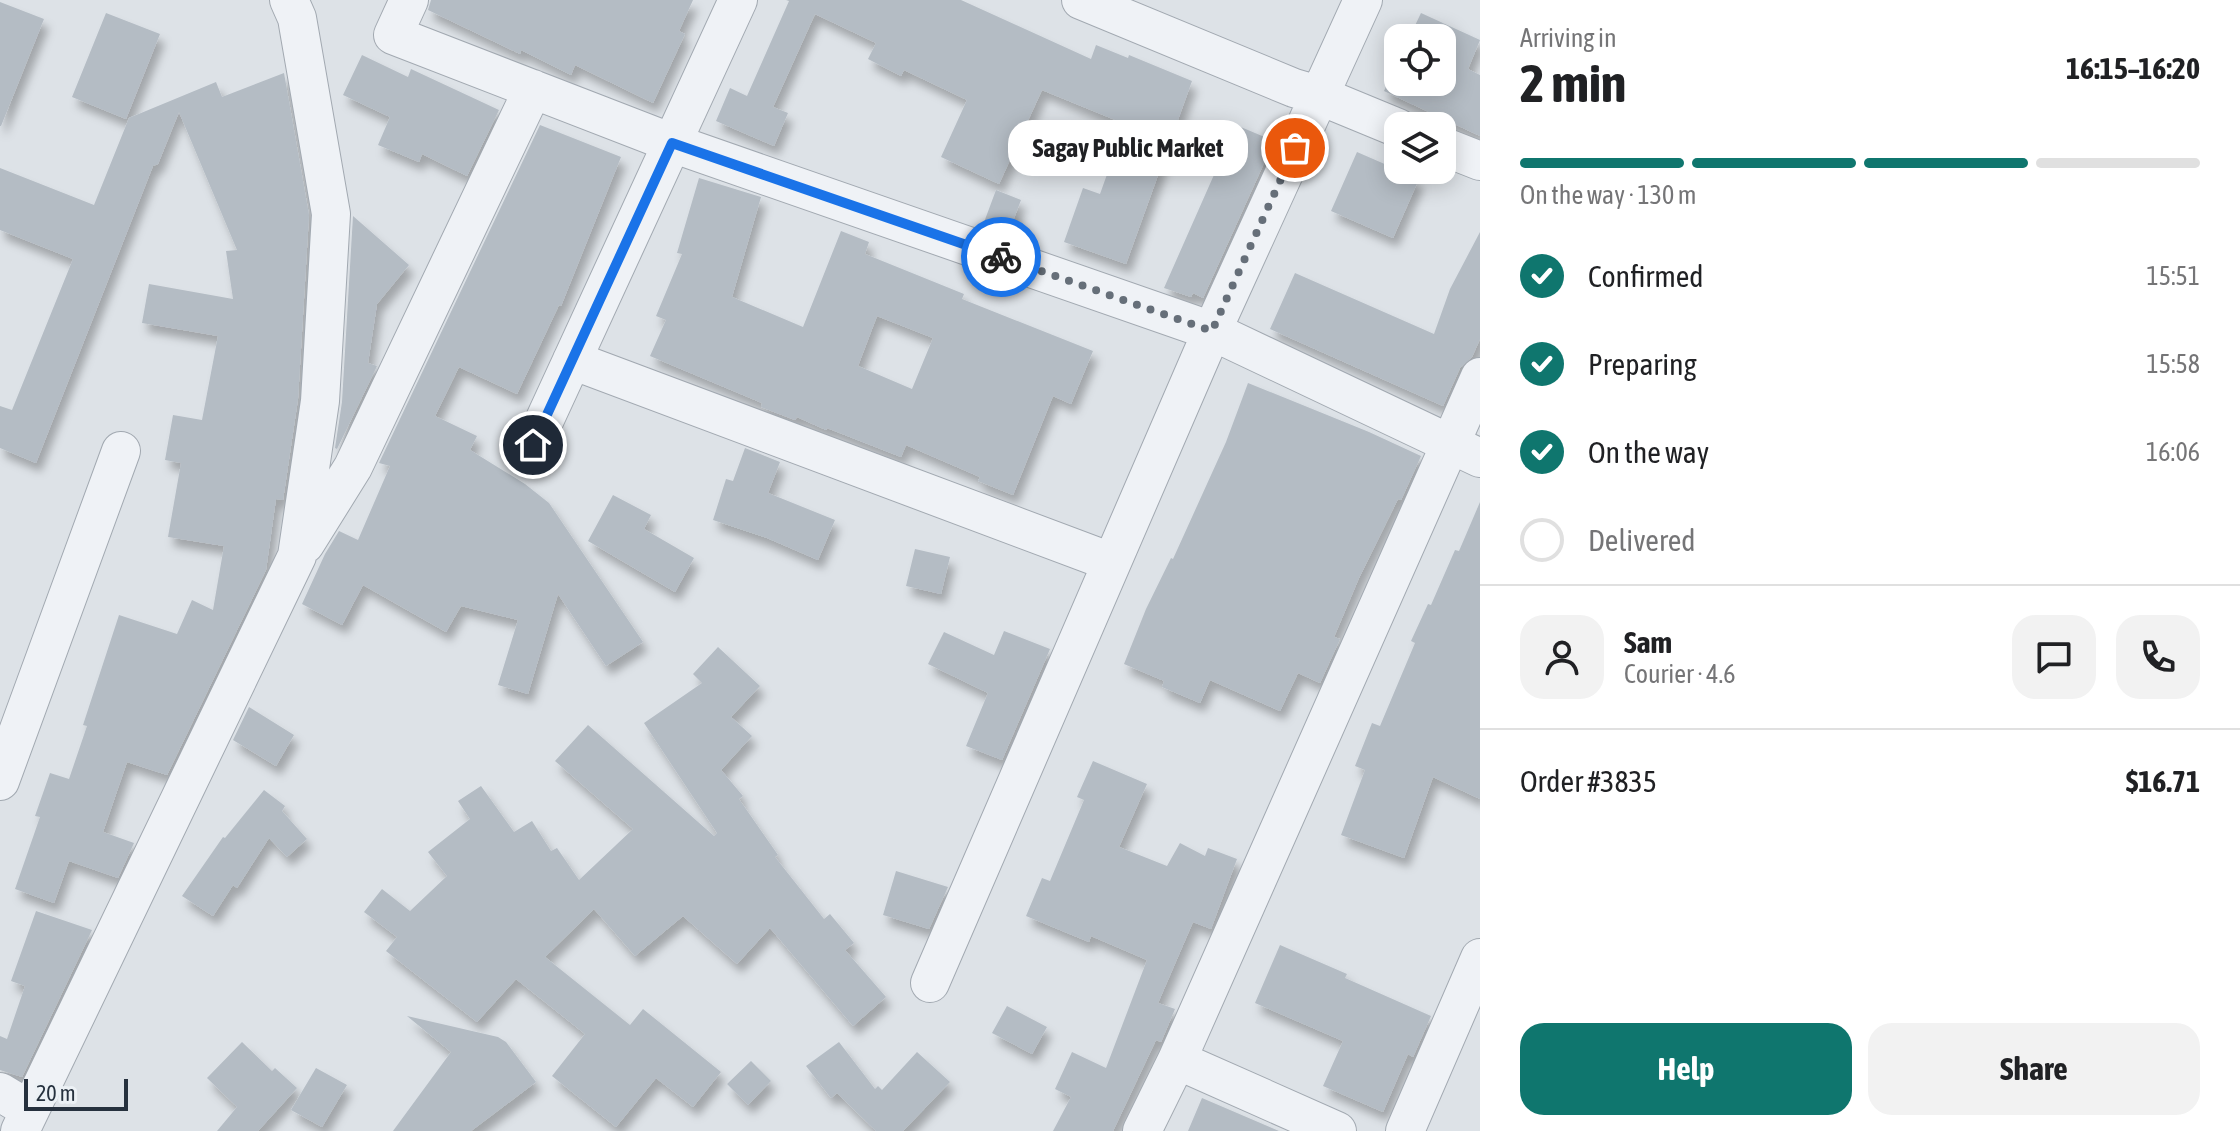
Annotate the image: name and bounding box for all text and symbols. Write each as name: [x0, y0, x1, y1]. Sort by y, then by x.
text: Arriving in: [1520, 23, 1617, 53]
map controls: [1384, 24, 1456, 184]
button: locate: [1384, 24, 1456, 96]
text: 16:15–16:20: [2066, 51, 2200, 85]
text: 2 min: [1520, 53, 1626, 113]
button: layers: [1384, 112, 1456, 184]
pin: [1261, 114, 1329, 182]
callout: Sagay Public Market: [1007, 120, 1247, 176]
icon: bag: [1273, 126, 1317, 170]
text: Sagay Public Market: [1032, 133, 1224, 163]
text: On the way · 130 m: [1520, 180, 1697, 210]
courier: [961, 217, 1041, 297]
icon: bike: [979, 235, 1023, 279]
icon: check: [1520, 254, 1564, 298]
text: Confirmed: [1588, 259, 1703, 293]
text: 15:51: [2146, 261, 2200, 291]
icon: check: [1520, 342, 1564, 386]
text: Preparing: [1588, 347, 1697, 381]
text: 15:58: [2146, 349, 2200, 379]
pin: [499, 411, 567, 479]
icon: home: [511, 423, 555, 467]
icon: check: [1520, 430, 1564, 474]
text: On the way: [1588, 435, 1709, 469]
text: 16:06: [2146, 437, 2200, 467]
text: Delivered: [1588, 523, 1696, 557]
button: person: [1520, 615, 1604, 699]
button: chat: [2012, 615, 2096, 699]
button: phone: [2116, 615, 2200, 699]
text: Sam: [1624, 625, 1672, 659]
text: Courier · 4.6: [1624, 659, 1735, 689]
text: Order #3835: [1520, 764, 1657, 798]
text: $16.71: [2126, 764, 2200, 798]
button: Help: [1520, 1023, 1852, 1115]
button: Share: [1868, 1023, 2200, 1115]
scale bar: [24, 1075, 128, 1111]
text: 20 m: [36, 1080, 76, 1106]

